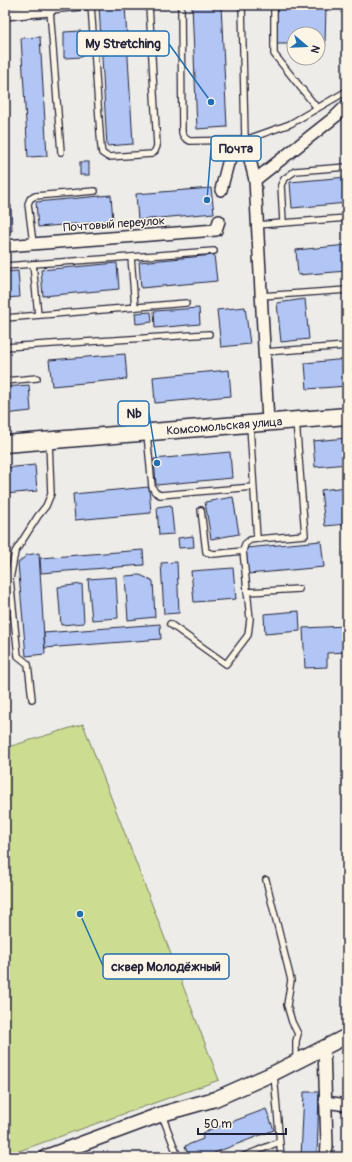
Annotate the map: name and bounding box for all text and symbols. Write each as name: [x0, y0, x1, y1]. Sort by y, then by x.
north arrow: [286, 26, 326, 66]
callout: My Stretching: [77, 31, 169, 56]
text: My Stretching: [85, 36, 161, 52]
text: N: [307, 43, 322, 55]
callout: Почта: [211, 136, 261, 161]
text: Почта: [219, 141, 253, 157]
street label: Почтовый переулок: [63, 213, 165, 236]
callout: Nb: [118, 401, 149, 426]
text: Nb: [126, 406, 142, 422]
street label: Комсомольская улица: [166, 414, 283, 439]
callout: сквер Молодёжный: [103, 954, 229, 979]
text: сквер Молодёжный: [110, 959, 221, 975]
scale bar: [198, 1110, 286, 1136]
text: 50 m: [204, 1117, 232, 1132]

